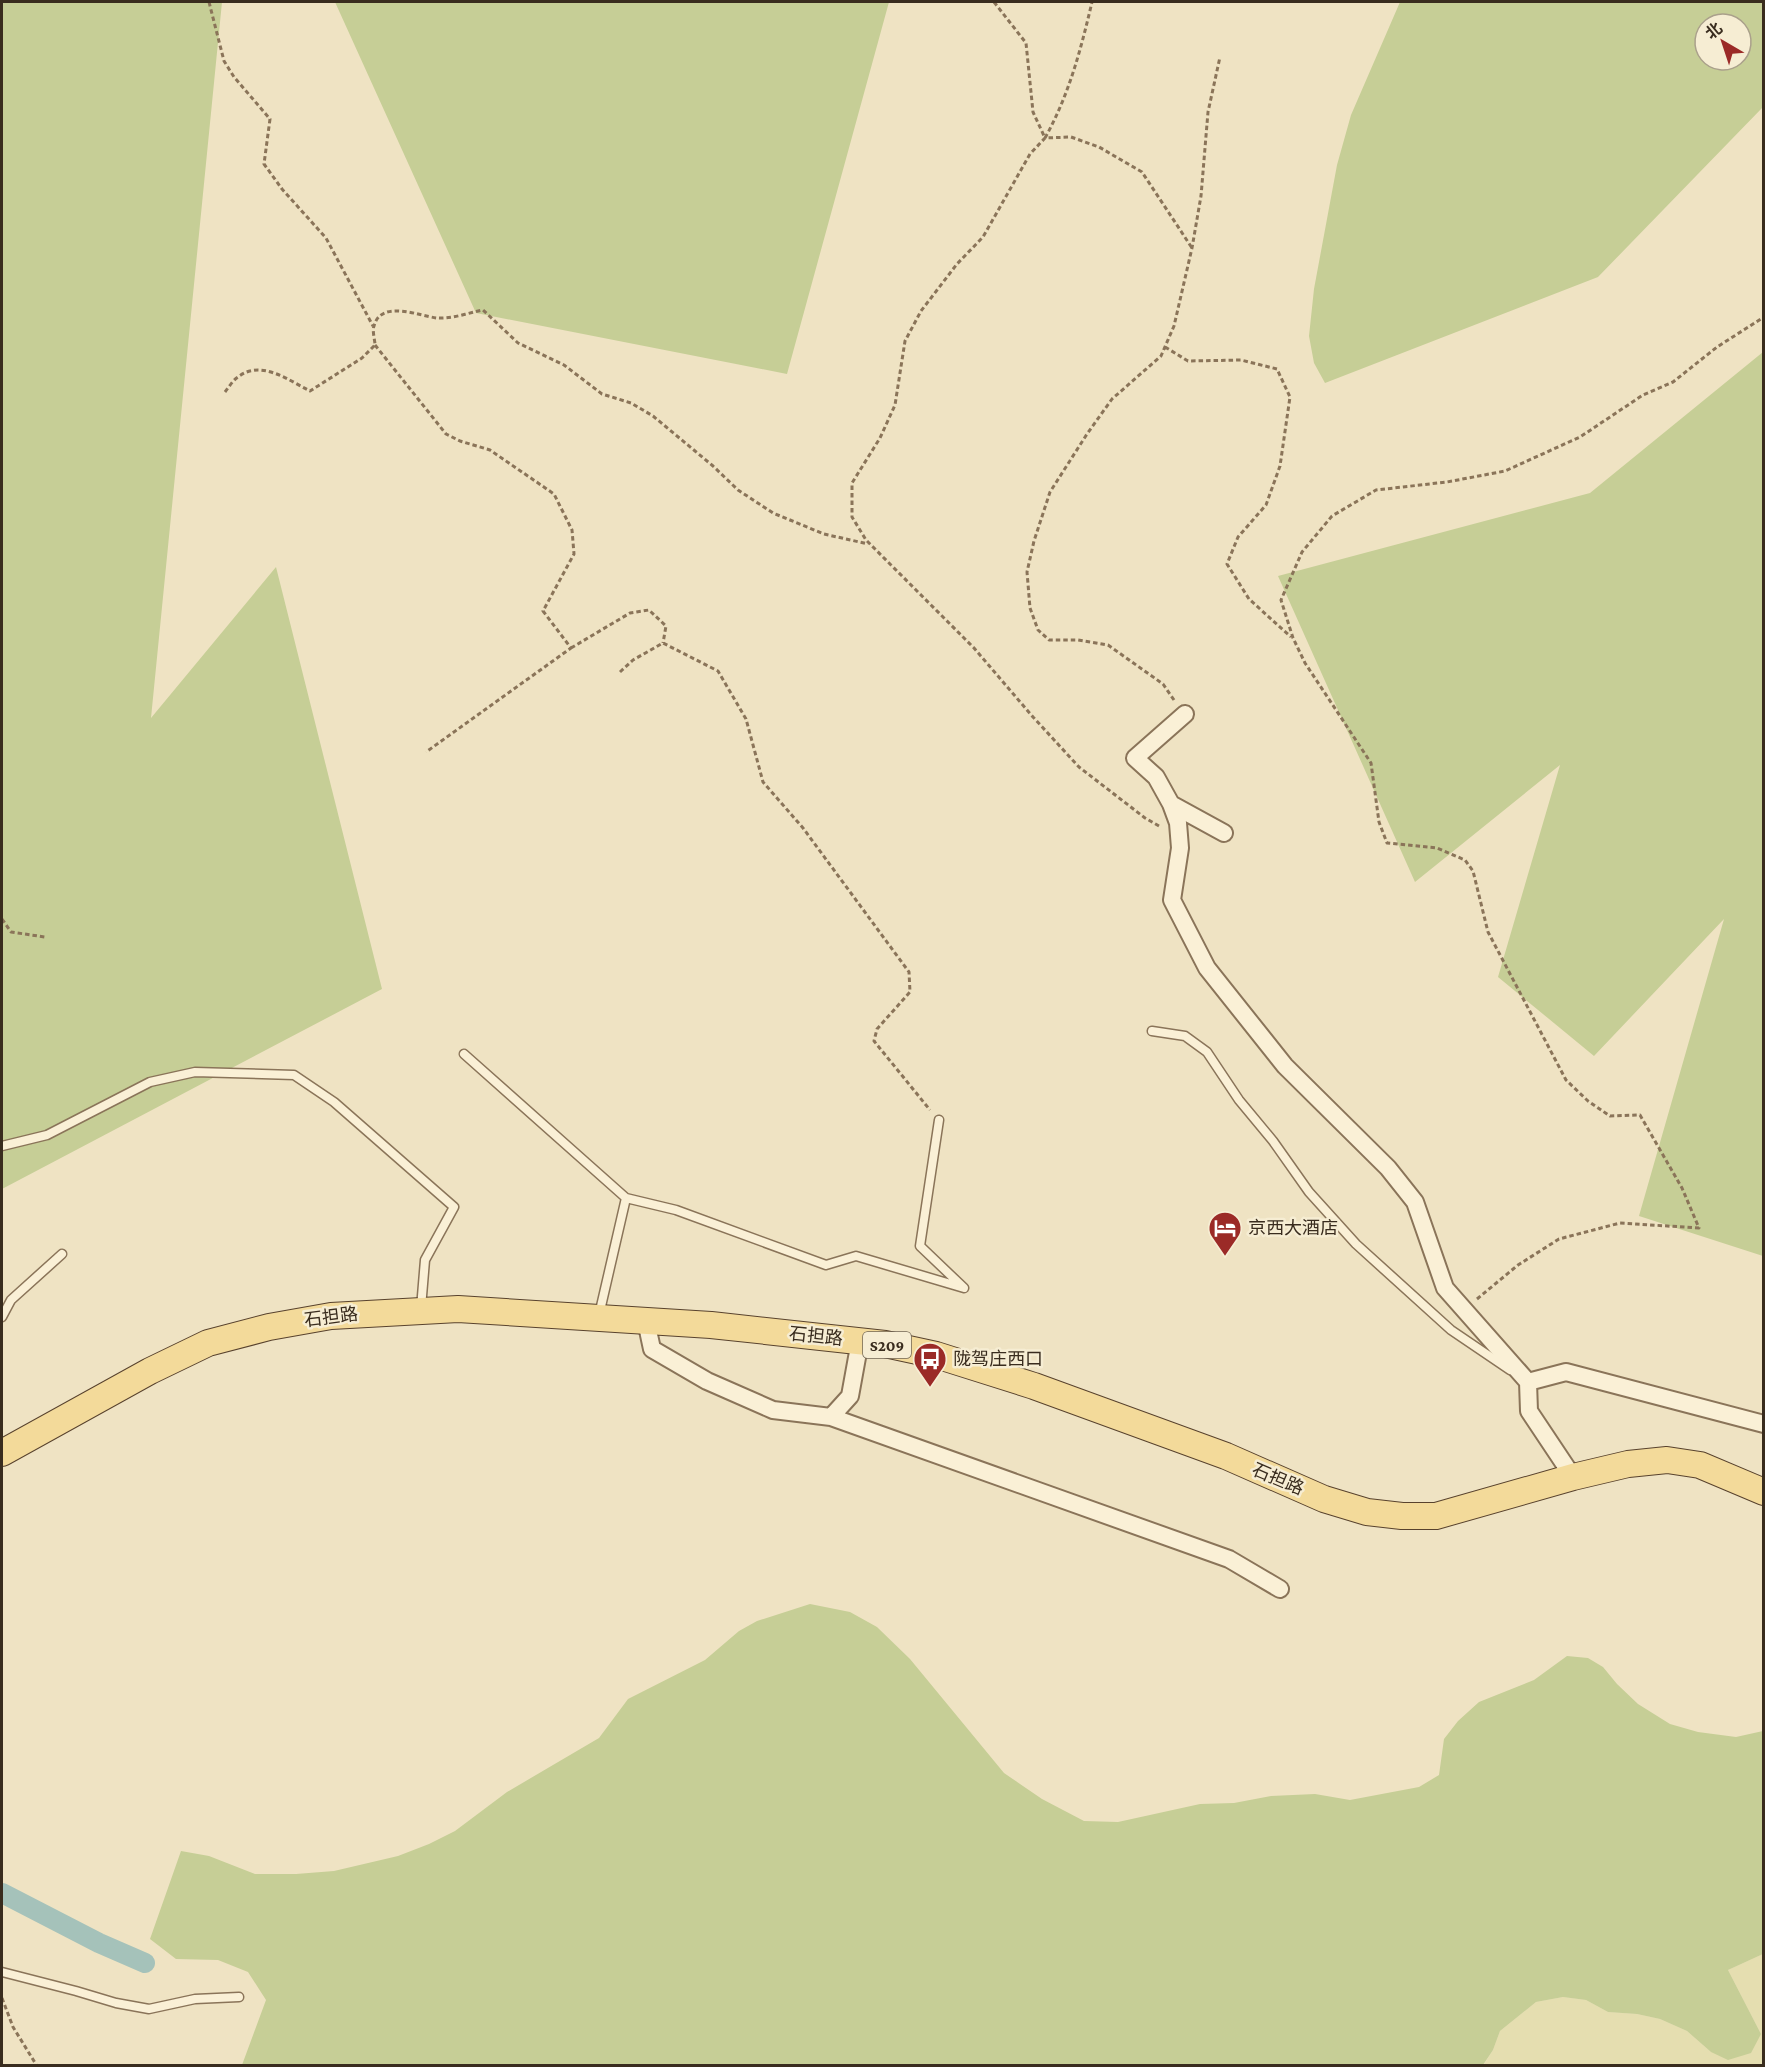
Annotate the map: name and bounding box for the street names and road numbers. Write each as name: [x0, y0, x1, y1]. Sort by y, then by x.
street label: 石担路: [303, 1304, 359, 1330]
street label: 石担路: [788, 1323, 844, 1349]
road number: S209: [863, 1332, 911, 1358]
street label: 石担路: [1249, 1459, 1307, 1499]

